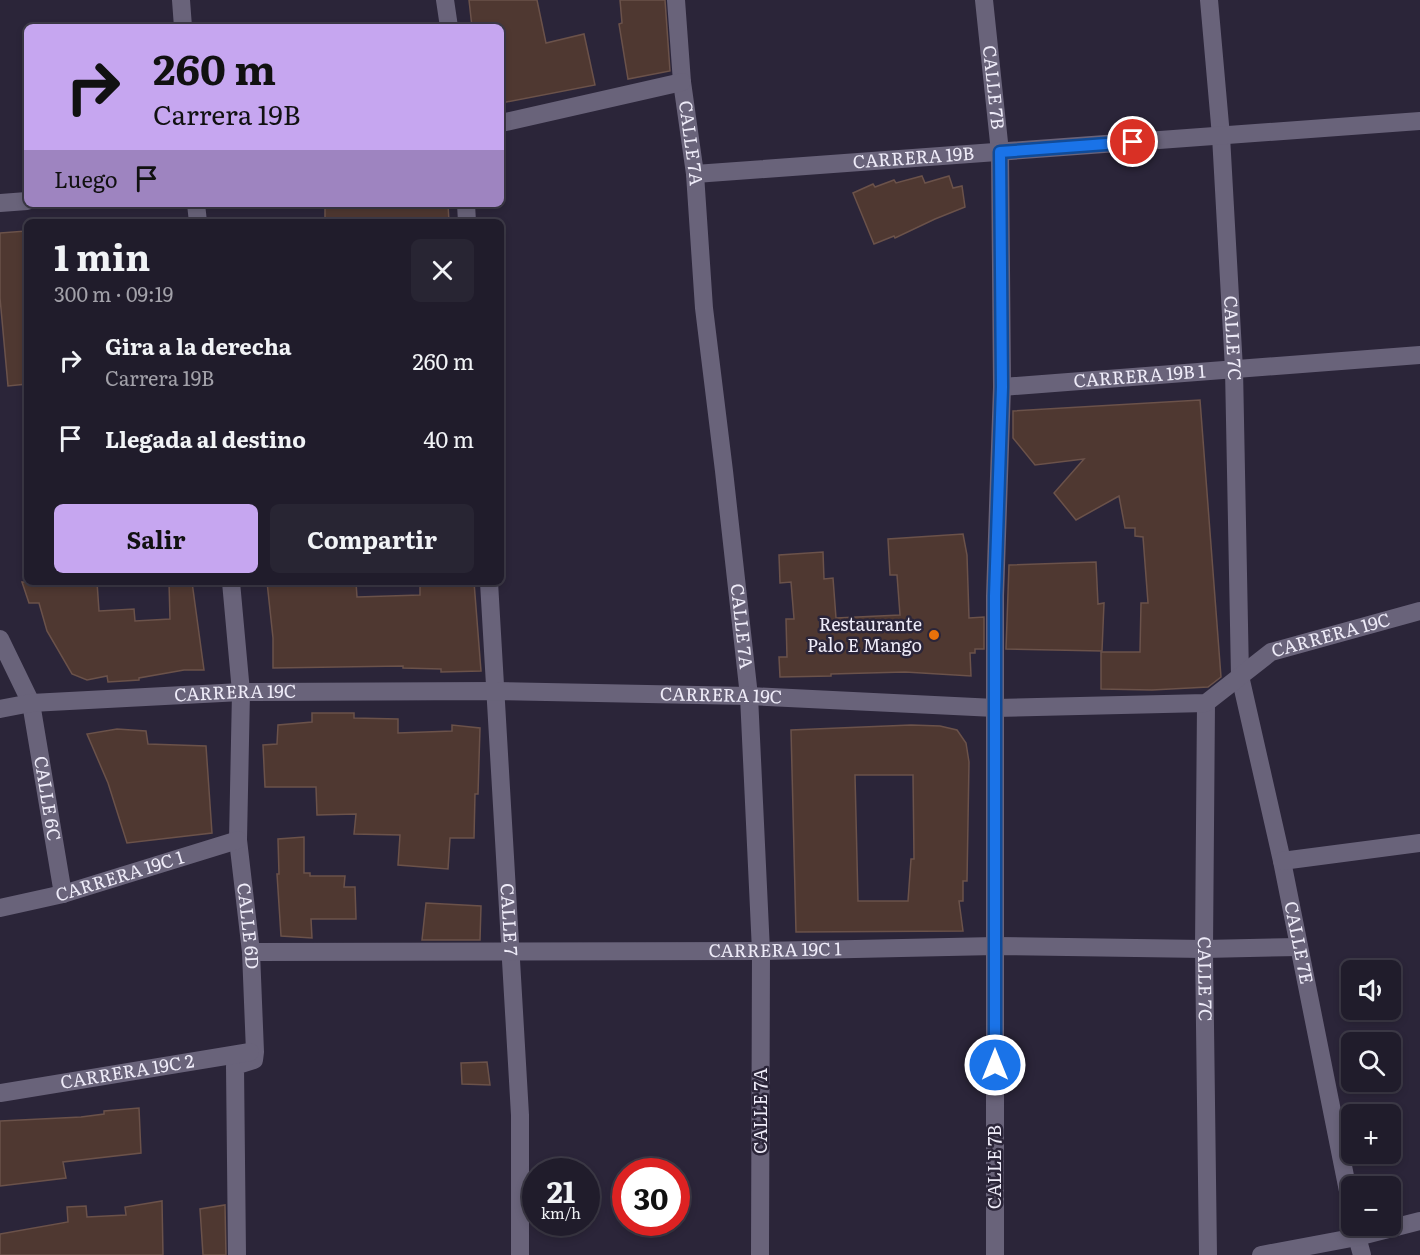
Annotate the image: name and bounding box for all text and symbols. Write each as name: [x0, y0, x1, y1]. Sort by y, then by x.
text: 260 m: [153, 36, 276, 98]
street label: CALLE 7B: [977, 44, 1013, 131]
icon: right: [54, 48, 132, 126]
text: Carrera 19B: [153, 93, 301, 133]
street label: CALLE 7A: [673, 99, 711, 187]
pin: [1107, 116, 1158, 167]
icon: arrive: [1116, 125, 1149, 158]
street label: CARRERA 19B: [852, 139, 975, 174]
text: Luego: [54, 162, 118, 195]
icon: arrive: [130, 162, 163, 195]
text: 1 min: [54, 229, 150, 282]
button: close: [411, 239, 474, 302]
text: 300 m · 09:19: [54, 278, 173, 308]
street label: CALLE 7C: [1218, 295, 1249, 381]
text: Gira a la derecha: [105, 329, 292, 362]
icon: right: [54, 344, 87, 377]
text: 260 m: [413, 344, 474, 377]
street label: CARRERA 19B 1: [1072, 356, 1207, 393]
text: Carrera 19B: [105, 362, 214, 392]
icon: arrive: [54, 422, 87, 455]
text: Llegada al destino: [105, 422, 306, 455]
text: 40 m: [423, 422, 474, 455]
button: Salir: [54, 504, 258, 573]
button: Compartir: [270, 504, 474, 573]
street label: CALLE 7A: [725, 582, 761, 670]
street label: CARRERA 19C: [1268, 605, 1393, 663]
place label: Restaurante Palo E Mango: [807, 610, 922, 658]
marker: Restaurante Palo E Mango: [927, 628, 941, 642]
street label: CARRERA 19C: [173, 677, 296, 707]
street label: CARRERA 19C: [660, 679, 783, 710]
street label: CALLE 6C: [28, 754, 69, 843]
street label: CARRERA 19C 1: [53, 842, 187, 907]
street label: CALLE 6D: [231, 881, 267, 970]
street label: CALLE 7: [495, 882, 526, 956]
street label: CALLE 7E: [1278, 899, 1321, 986]
street label: CARRERA 19C 1: [708, 934, 842, 963]
street label: CALLE 7C: [1192, 936, 1220, 1022]
map controls: [1341, 960, 1401, 1236]
button: sound: [1341, 960, 1401, 1020]
button: search: [1341, 1032, 1401, 1092]
position arrow: [963, 1033, 1027, 1097]
street label: CARRERA 19C 2: [58, 1046, 196, 1095]
street label: CALLE 7A: [746, 1068, 773, 1154]
button: +: [1341, 1104, 1401, 1164]
street label: CALLE 7B: [980, 1125, 1007, 1209]
speed limit sign: 30: [612, 1158, 690, 1236]
text: 21: [547, 1168, 575, 1212]
button: −: [1341, 1176, 1401, 1236]
text: km/h: [541, 1201, 581, 1224]

